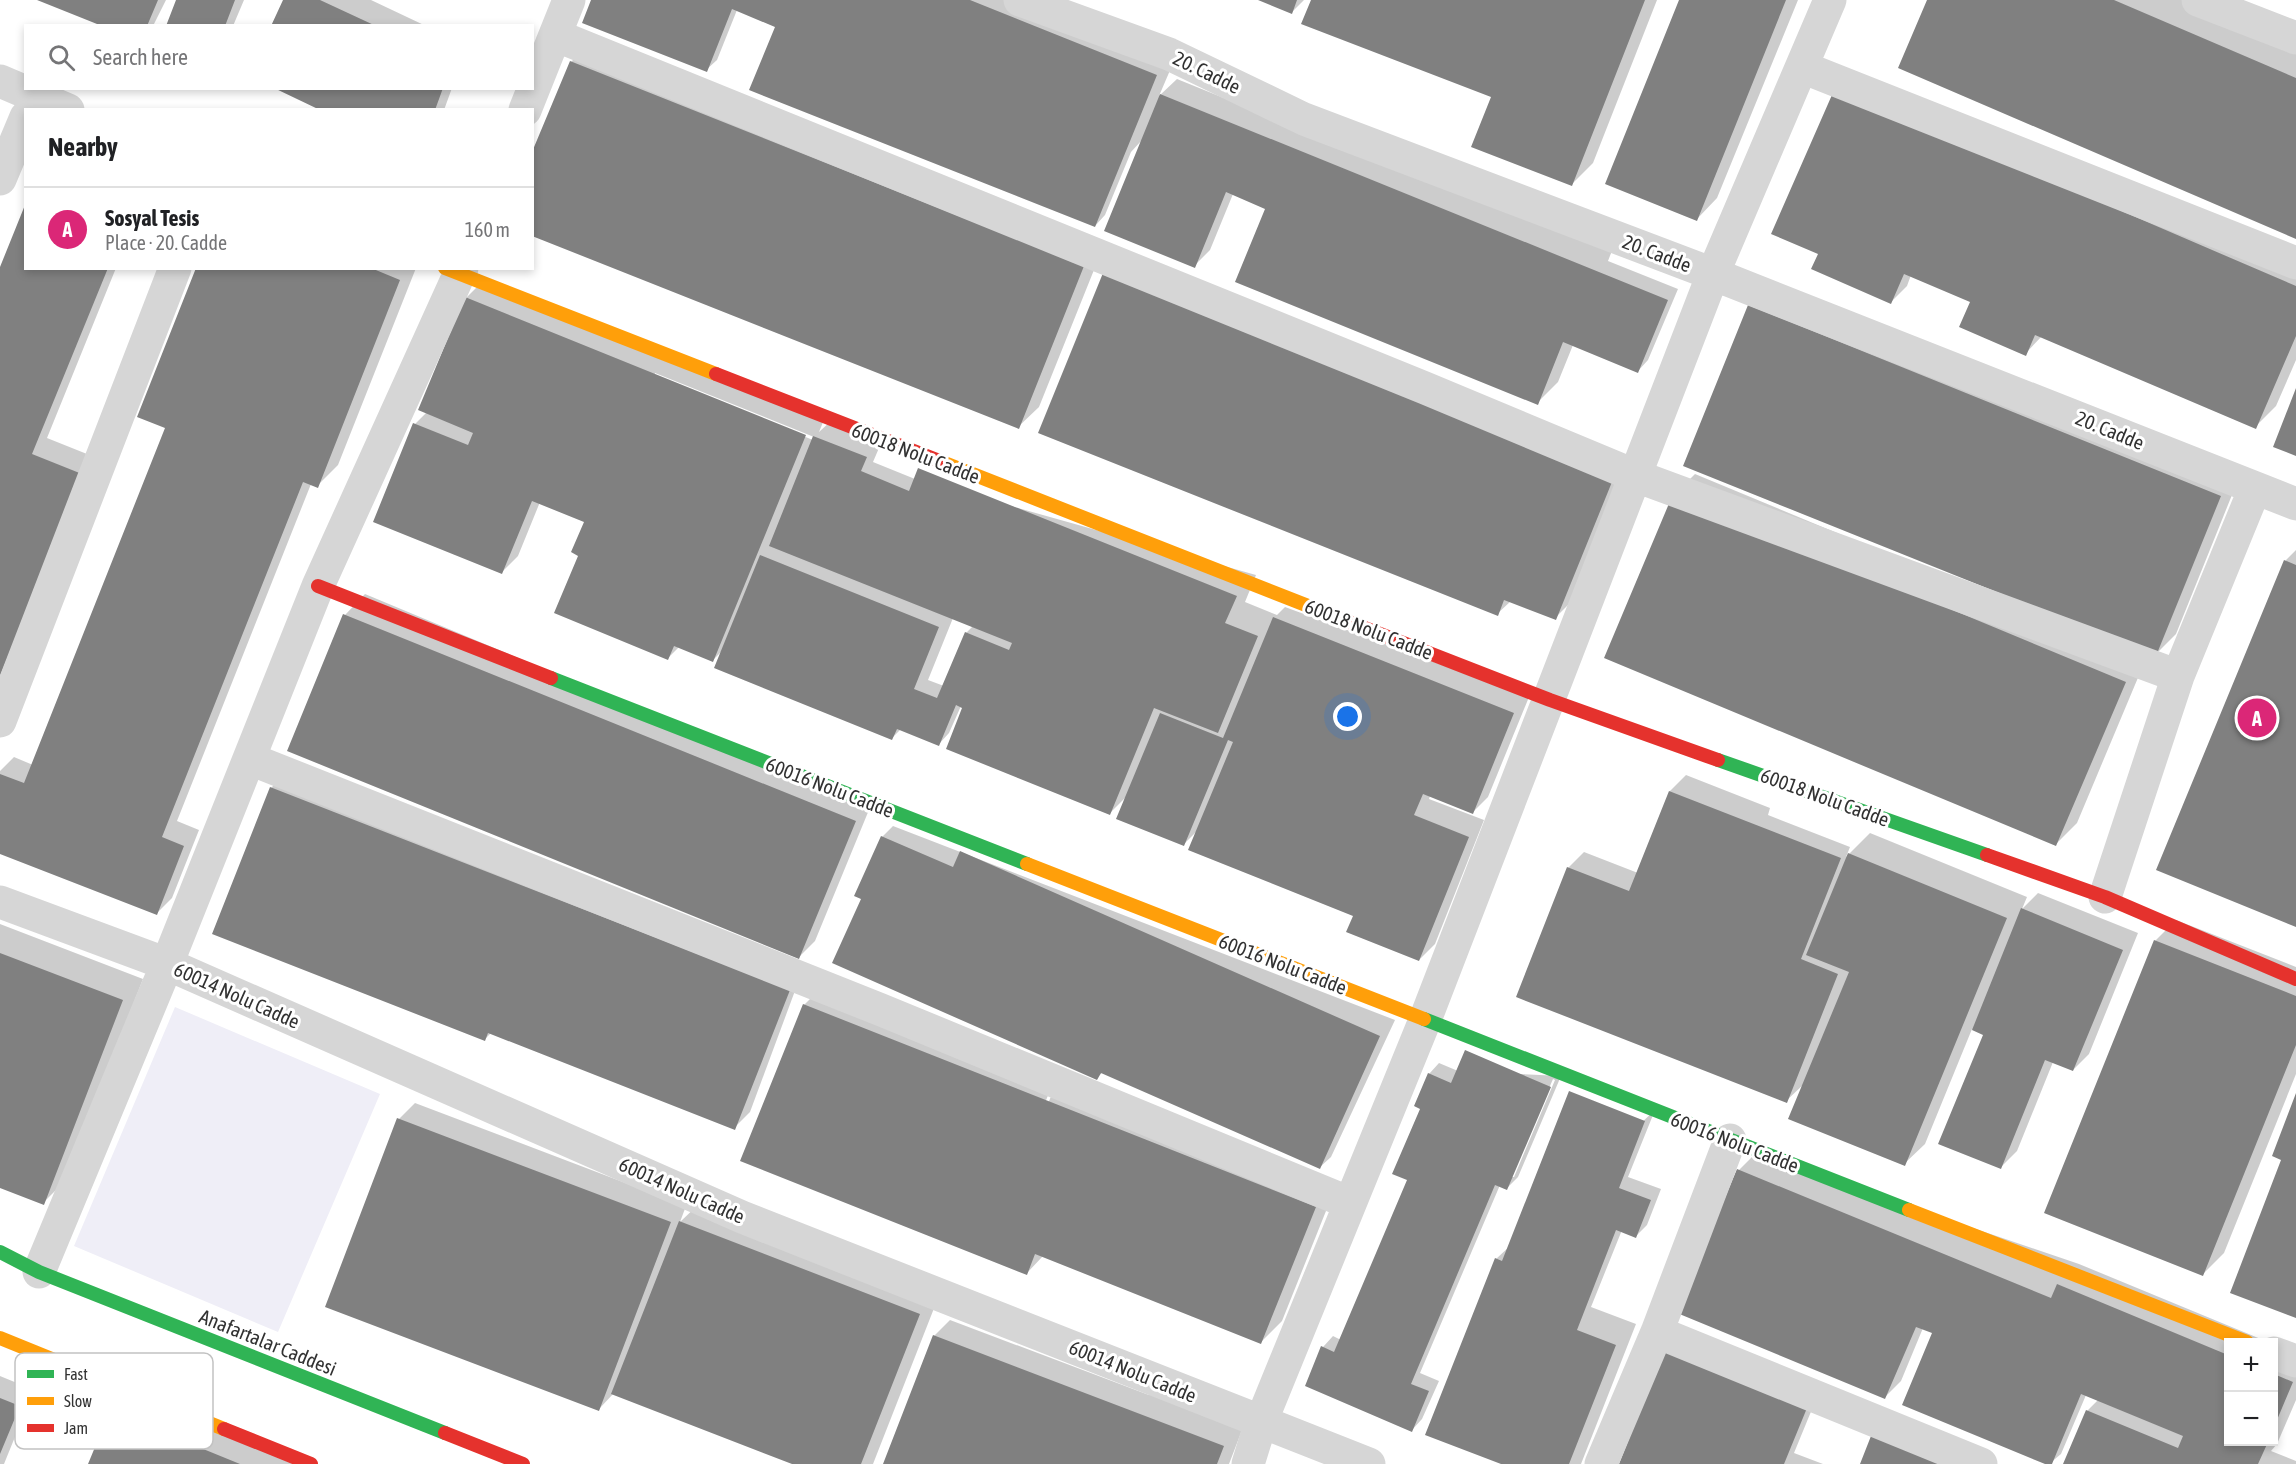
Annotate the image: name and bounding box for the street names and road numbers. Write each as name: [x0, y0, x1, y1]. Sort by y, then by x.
street label: 20. Cadde: [1170, 46, 1244, 98]
street label: 20. Cadde: [1620, 229, 1694, 277]
street label: 20. Cadde: [2073, 406, 2147, 454]
street label: 60018 Nolu Cadde: [849, 418, 983, 488]
street label: 60018 Nolu Cadde: [1302, 594, 1436, 664]
street label: 60016 Nolu Cadde: [763, 752, 897, 822]
street label: 60018 Nolu Cadde: [1758, 763, 1892, 831]
street label: 60016 Nolu Cadde: [1216, 929, 1350, 999]
street label: 60014 Nolu Cadde: [171, 957, 303, 1033]
street label: 60016 Nolu Cadde: [1668, 1107, 1802, 1177]
street label: 60014 Nolu Cadde: [616, 1152, 748, 1228]
street label: Anafartalar Caddesi: [196, 1304, 340, 1380]
street label: 60014 Nolu Cadde: [1066, 1335, 1200, 1407]

